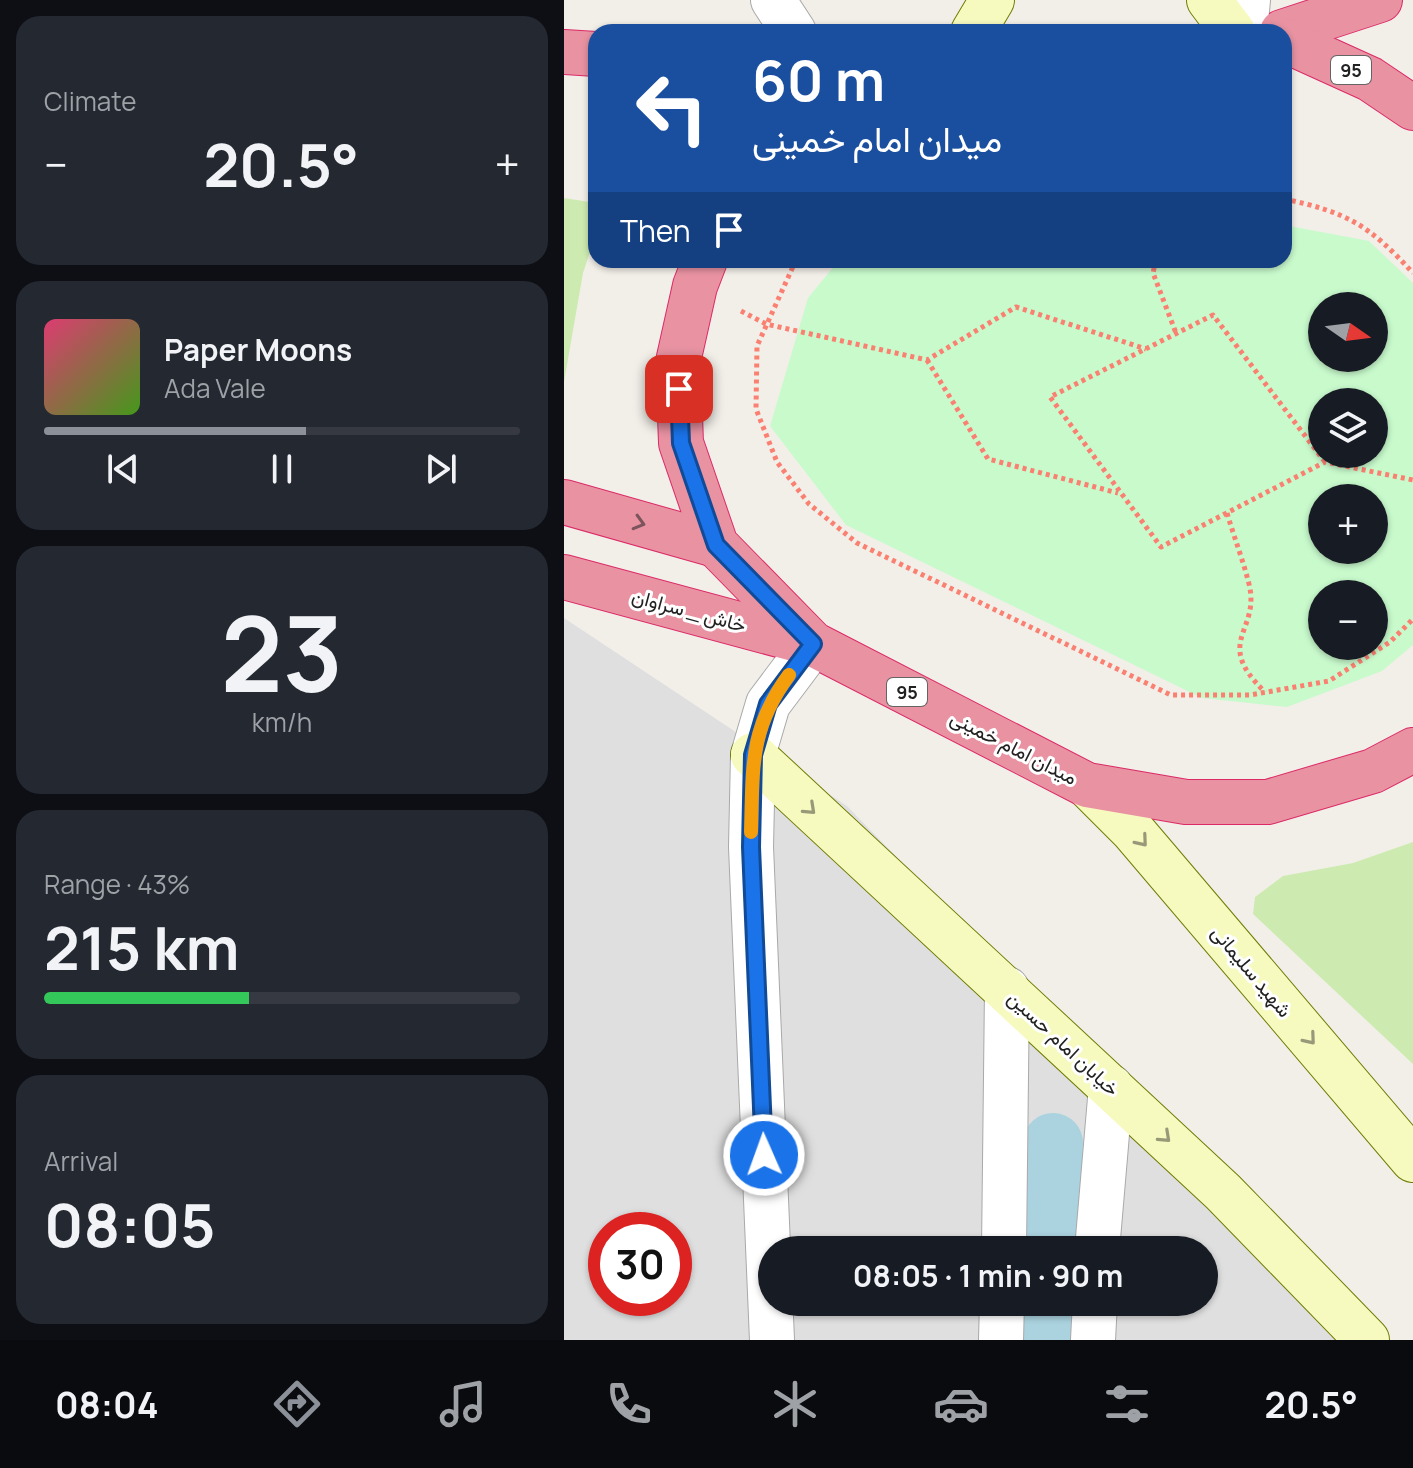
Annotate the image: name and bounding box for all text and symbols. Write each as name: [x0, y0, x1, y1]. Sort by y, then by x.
text: 60 m: [752, 41, 885, 118]
icon: left: [620, 56, 724, 160]
road number: 95: [1331, 56, 1371, 84]
text: Climate: [44, 83, 136, 119]
text: میدان امام خمینی: [752, 114, 1002, 163]
text: 20.5°: [203, 123, 359, 205]
text: −: [44, 134, 68, 194]
text: +: [495, 134, 520, 194]
icon: arrive: [707, 208, 751, 252]
text: Then: [620, 210, 691, 251]
north arrow: [1308, 292, 1388, 372]
map controls: [1308, 292, 1388, 660]
text: Paper Moons: [164, 329, 352, 370]
pin: [645, 355, 713, 423]
icon: arrive: [657, 367, 701, 411]
text: Ada Vale: [164, 370, 266, 406]
button: layers: [1308, 388, 1388, 468]
icon: previous: [101, 447, 145, 491]
icon: pause: [260, 447, 304, 491]
icon: next: [419, 447, 463, 491]
button: +: [1308, 484, 1388, 564]
one-way arrow: [631, 514, 645, 530]
button: −: [1308, 580, 1388, 660]
text: 23: [221, 581, 343, 723]
street label: خاش _ سراوان: [629, 582, 749, 638]
road number: 95: [887, 678, 927, 706]
street label: میدان امام خمینی: [946, 703, 1082, 791]
text: km/h: [252, 704, 312, 740]
one-way arrow: [800, 799, 815, 813]
one-way arrow: [1132, 832, 1147, 846]
text: Range · 43%: [44, 866, 190, 902]
text: 215 km: [44, 906, 239, 988]
street label: شهید سلیمانی: [1206, 919, 1298, 1023]
street label: خیابان امام حسین: [1002, 984, 1126, 1102]
one-way arrow: [1300, 1030, 1315, 1045]
position arrow: [722, 1113, 806, 1197]
one-way arrow: [1155, 1128, 1170, 1142]
text: Arrival: [44, 1143, 118, 1179]
text: 08:05: [44, 1183, 215, 1265]
speed limit sign: 30: [588, 1212, 692, 1316]
text: 08:05 · 1 min · 90 m: [853, 1255, 1123, 1296]
icon: directions: [269, 1376, 325, 1432]
icon: music: [435, 1376, 491, 1432]
icon: phone: [601, 1376, 657, 1432]
icon: climate: [767, 1376, 823, 1432]
icon: car: [933, 1376, 989, 1432]
icon: filters: [1099, 1376, 1155, 1432]
text: 08:04: [55, 1380, 159, 1429]
text: 20.5°: [1265, 1380, 1358, 1429]

